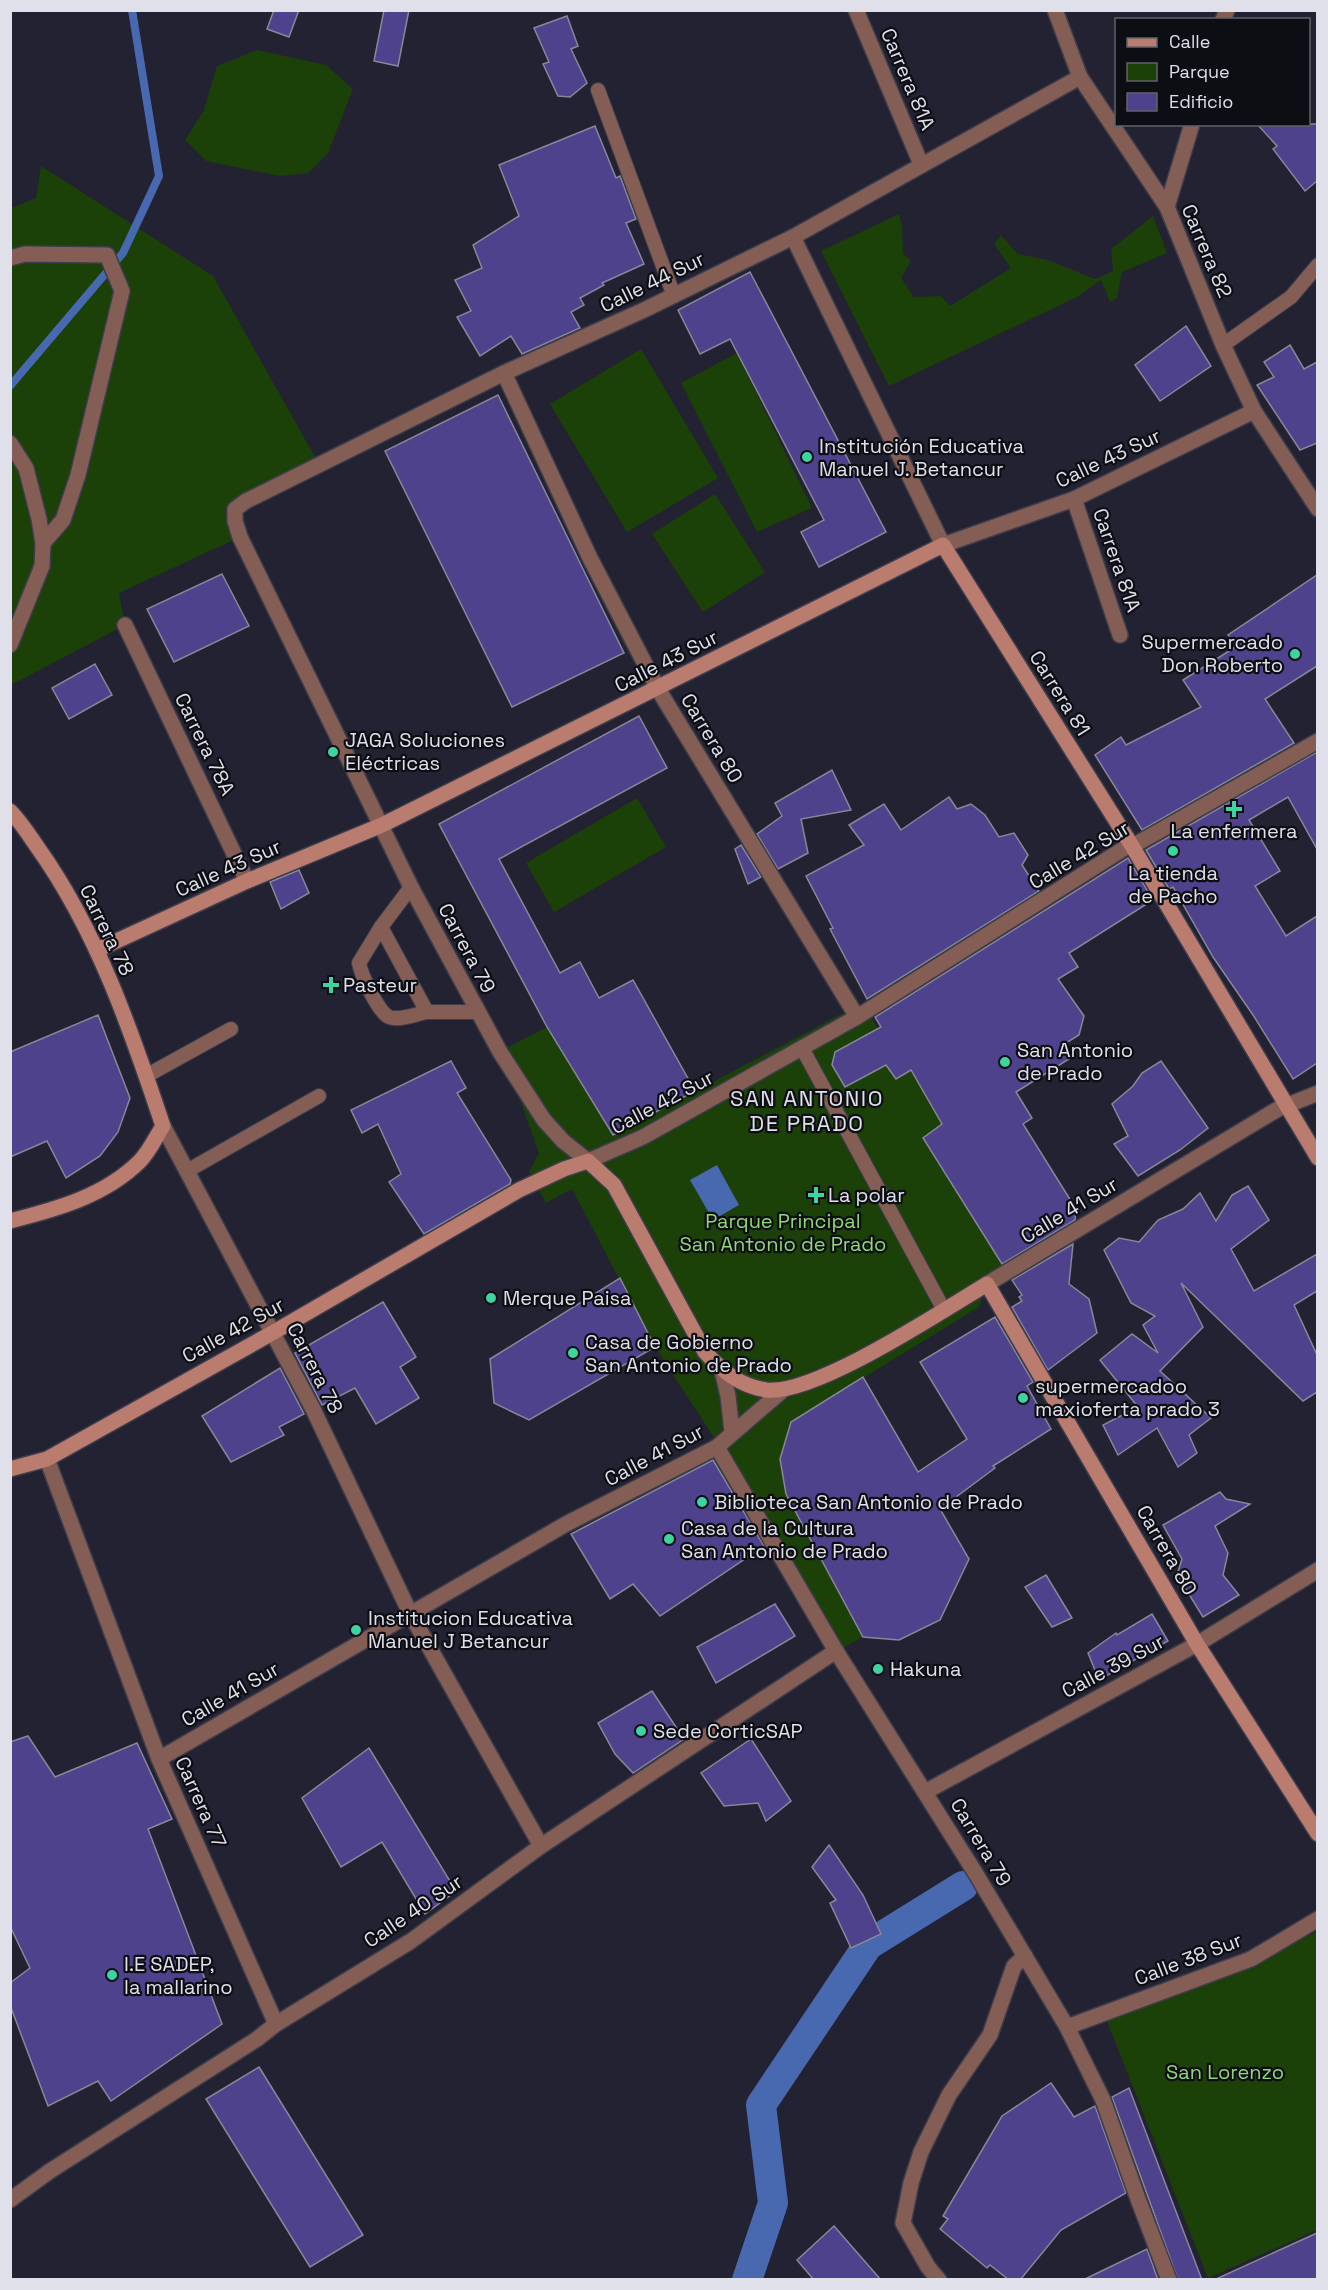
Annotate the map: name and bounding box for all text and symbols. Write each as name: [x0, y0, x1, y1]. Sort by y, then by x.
legend: [1115, 18, 1310, 126]
street label: Carrera 81A: [875, 24, 941, 134]
text: Calle: [1169, 30, 1210, 53]
text: Parque: [1169, 60, 1230, 83]
text: Edificio: [1169, 90, 1233, 113]
street label: Carrera 82: [1176, 200, 1238, 302]
street label: Calle 44 Sur: [595, 245, 709, 319]
street label: Calle 43 Sur: [1051, 422, 1165, 494]
place label: Institución Educativa Manuel J. Betancur: [819, 433, 1024, 482]
marker: Institución Educativa Manuel J. Betancur: [800, 450, 814, 464]
street label: Carrera 81A: [1087, 505, 1147, 616]
street label: Calle 43 Sur: [610, 624, 722, 698]
place label: Supermercado Don Roberto: [1142, 629, 1283, 678]
street label: Carrera 81: [1024, 646, 1096, 740]
marker: Supermercado Don Roberto: [1288, 647, 1302, 661]
street label: Carrera 78A: [169, 688, 241, 800]
street label: Carrera 80: [675, 688, 749, 788]
place label: JAGA Soluciones Eléctricas: [345, 727, 505, 776]
marker: JAGA Soluciones Eléctricas: [326, 745, 340, 759]
marker: La enfermera: [1227, 802, 1241, 816]
street label: Calle 42 Sur: [1024, 815, 1134, 895]
place label: La enfermera: [1171, 818, 1297, 844]
street label: Calle 43 Sur: [171, 833, 285, 903]
marker: La tienda de Pacho: [1166, 844, 1180, 858]
place label: La tienda de Pacho: [1128, 860, 1218, 909]
street label: Carrera 78: [74, 880, 140, 980]
street label: Carrera 79: [432, 899, 502, 997]
place label: Pasteur: [343, 972, 417, 998]
marker: Pasteur: [324, 978, 338, 992]
place label: San Antonio de Prado: [1017, 1037, 1133, 1086]
marker: San Antonio de Prado: [998, 1055, 1012, 1069]
street label: Calle 42 Sur: [606, 1064, 718, 1140]
district label: SAN ANTONIO DE PRADO: [730, 1084, 884, 1137]
street label: Calle 41 Sur: [1016, 1171, 1122, 1249]
place label: La polar: [828, 1182, 905, 1208]
marker: La polar: [809, 1188, 823, 1202]
park label: Parque Principal San Antonio de Prado: [680, 1208, 886, 1257]
place label: Merque Paisa: [503, 1285, 632, 1311]
street label: Calle 42 Sur: [177, 1291, 289, 1369]
marker: Merque Paisa: [484, 1291, 498, 1305]
street label: Carrera 78: [281, 1318, 349, 1418]
place label: Casa de Gobierno San Antonio de Prado: [585, 1329, 792, 1378]
marker: Casa de Gobierno San Antonio de Prado: [566, 1346, 580, 1360]
place label: supermercadoo maxioferta prado 3: [1035, 1373, 1220, 1422]
marker: supermercadoo maxioferta prado 3: [1016, 1391, 1030, 1405]
street label: Calle 41 Sur: [600, 1418, 708, 1492]
place label: Biblioteca San Antonio de Prado: [714, 1489, 1023, 1515]
marker: Biblioteca San Antonio de Prado: [695, 1495, 709, 1509]
street label: Carrera 80: [1131, 1500, 1203, 1600]
place label: Casa de la Cultura San Antonio de Prado: [681, 1515, 888, 1564]
marker: Casa de la Cultura San Antonio de Prado: [662, 1532, 676, 1546]
place label: Institucion Educativa Manuel J Betancur: [368, 1605, 573, 1654]
marker: Institucion Educativa Manuel J Betancur: [349, 1623, 363, 1637]
street label: Calle 39 Sur: [1057, 1628, 1169, 1704]
street label: Calle 41 Sur: [176, 1656, 284, 1732]
place label: Hakuna: [890, 1656, 961, 1682]
marker: Hakuna: [871, 1662, 885, 1676]
place label: Sede CorticSAP: [653, 1718, 803, 1744]
marker: Sede CorticSAP: [634, 1724, 648, 1738]
street label: Carrera 77: [169, 1752, 233, 1852]
street label: Carrera 79: [945, 1793, 1017, 1891]
street label: Calle 40 Sur: [359, 1868, 467, 1954]
street label: Calle 38 Sur: [1131, 1927, 1245, 1991]
place label: I.E SADEP, la mallarino: [124, 1951, 233, 2000]
marker: I.E SADEP, la mallarino: [105, 1968, 119, 1982]
park label: San Lorenzo: [1166, 2059, 1284, 2085]

